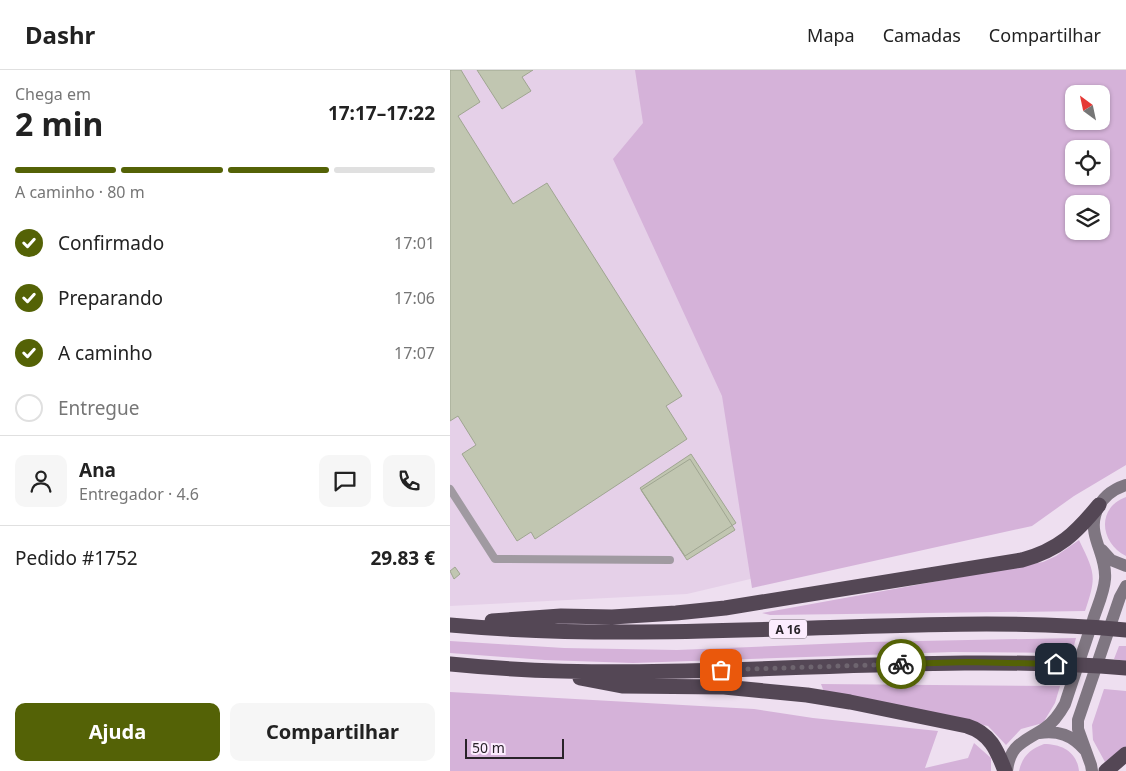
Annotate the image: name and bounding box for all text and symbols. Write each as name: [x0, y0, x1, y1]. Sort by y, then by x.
text: Dashr: [25, 18, 95, 51]
text: Mapa: [807, 23, 855, 47]
text: Camadas: [883, 23, 961, 47]
text: Compartilhar: [989, 23, 1101, 47]
text: Chega em: [15, 83, 91, 105]
north arrow: [1065, 85, 1110, 130]
map controls: [1065, 85, 1110, 240]
text: 17:17–17:22: [328, 100, 435, 126]
text: 2 min: [15, 102, 103, 145]
button: locate: [1065, 140, 1110, 185]
text: A caminho · 80 m: [15, 181, 145, 203]
button: layers: [1065, 195, 1110, 240]
icon: check: [15, 229, 43, 257]
text: Confirmado: [58, 230, 164, 256]
text: 17:01: [394, 232, 435, 254]
icon: check: [15, 284, 43, 312]
text: Preparando: [58, 285, 163, 311]
text: 17:06: [394, 287, 435, 309]
icon: check: [15, 339, 43, 367]
text: A caminho: [58, 340, 153, 366]
text: 17:07: [394, 342, 435, 364]
text: Entregue: [58, 395, 140, 421]
button: person: [15, 455, 67, 507]
button: chat: [319, 455, 371, 507]
button: phone: [383, 455, 435, 507]
text: Ana: [79, 457, 116, 483]
text: Entregador · 4.6: [79, 483, 199, 505]
text: Pedido #1752: [15, 545, 138, 571]
text: 29.83 €: [370, 545, 435, 571]
road number: A 16: [769, 620, 807, 638]
courier: [876, 639, 926, 689]
pin: [1035, 643, 1077, 685]
pin: [700, 649, 742, 691]
icon: bike: [887, 650, 915, 678]
icon: home: [1042, 650, 1070, 678]
icon: bag: [707, 656, 735, 684]
button: Ajuda: [15, 703, 220, 761]
button: Compartilhar: [230, 703, 435, 761]
scale bar: [465, 736, 564, 759]
text: 50 m: [472, 738, 505, 757]

